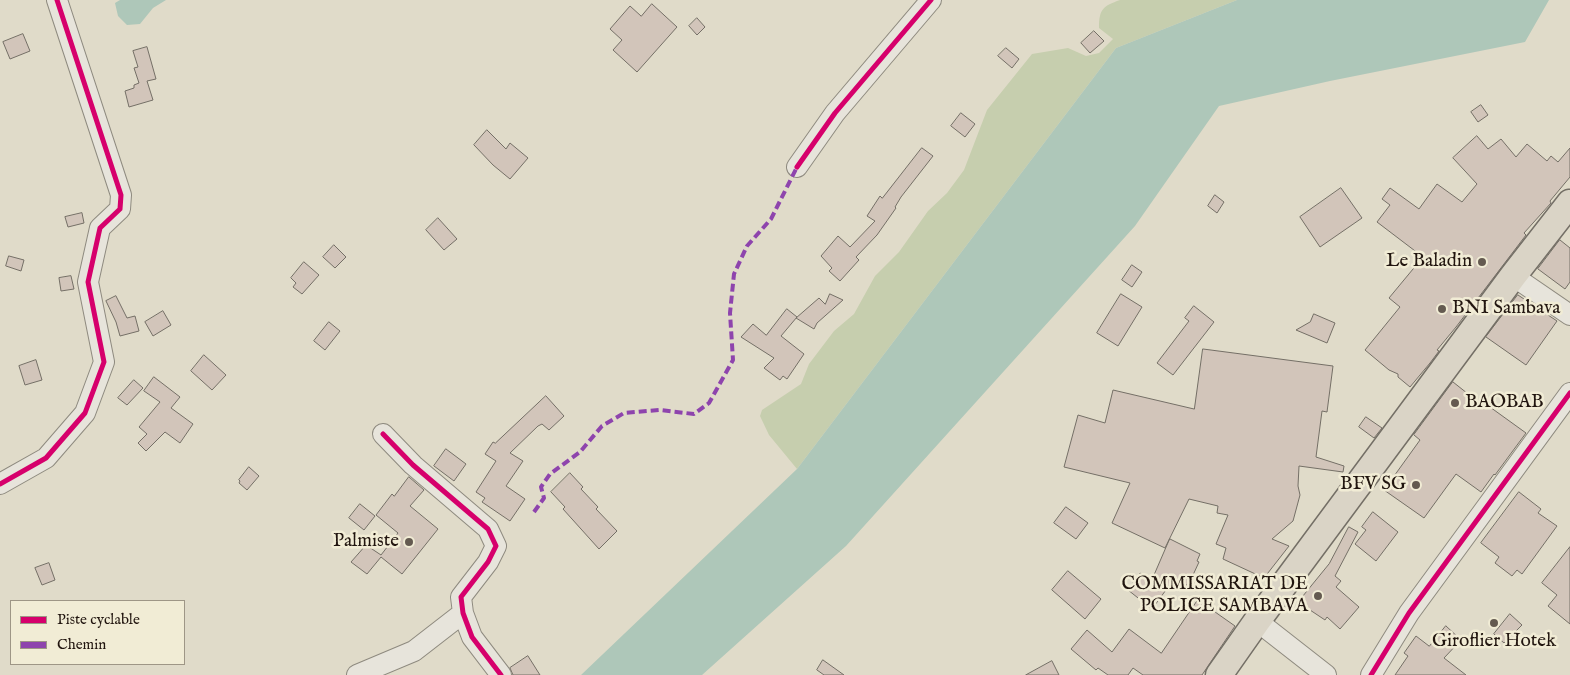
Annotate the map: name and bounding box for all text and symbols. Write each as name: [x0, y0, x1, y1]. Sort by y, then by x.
place label: Le Baladin: [1386, 251, 1472, 273]
marker: Le Baladin: [1476, 256, 1488, 268]
place label: BNI Sambava: [1452, 298, 1560, 320]
marker: BNI Sambava: [1436, 303, 1448, 315]
place label: BAOBAB: [1465, 392, 1544, 414]
marker: BAOBAB: [1449, 397, 1461, 409]
place label: BFV SG: [1340, 474, 1406, 496]
marker: BFV SG: [1410, 479, 1422, 491]
place label: Palmiste: [333, 531, 399, 553]
marker: Palmiste: [403, 536, 415, 548]
place label: COMMISSARIAT DE POLICE SAMBAVA: [1122, 574, 1308, 618]
marker: COMMISSARIAT DE POLICE SAMBAVA: [1312, 590, 1324, 602]
legend: [10, 600, 185, 665]
text: Piste cyclable: [57, 610, 140, 629]
marker: Giroflier Hotek: [1488, 617, 1500, 629]
place label: Giroflier Hotek: [1432, 631, 1556, 653]
text: Chemin: [57, 635, 106, 654]

